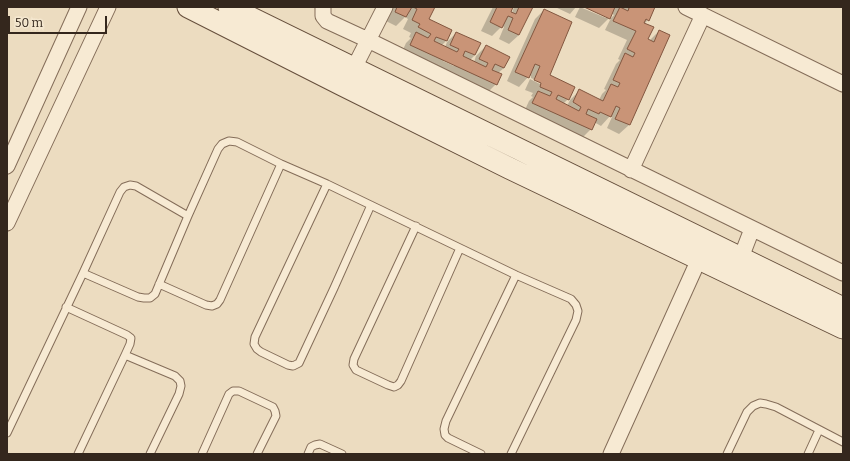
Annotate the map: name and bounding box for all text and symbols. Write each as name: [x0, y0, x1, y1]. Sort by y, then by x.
scale bar: [10, 8, 109, 34]
text: 50 m: [15, 16, 43, 30]

